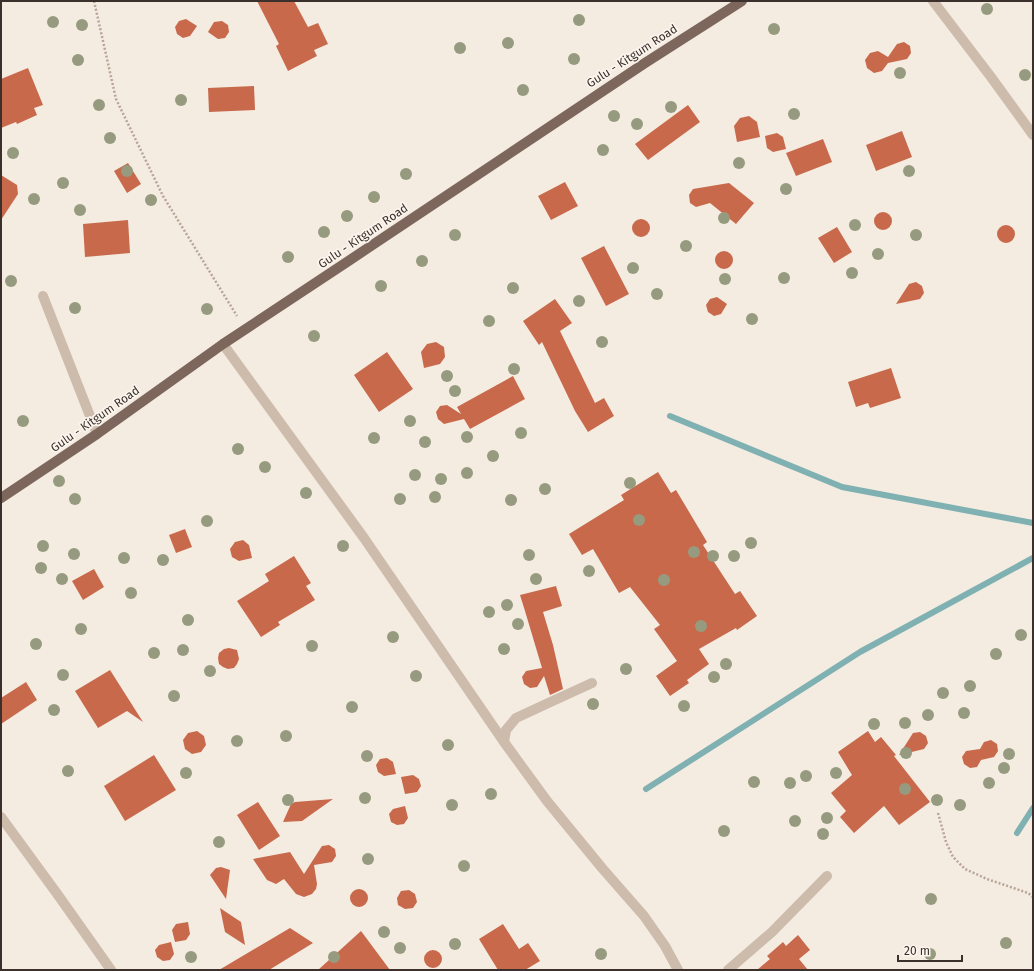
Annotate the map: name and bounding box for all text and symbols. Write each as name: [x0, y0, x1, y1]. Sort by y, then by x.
street label: Gulu - Kitgum Road: [584, 22, 680, 90]
street label: Gulu - Kitgum Road: [316, 201, 410, 271]
street label: Gulu - Kitgum Road: [48, 383, 142, 455]
scale bar: [898, 937, 962, 963]
text: 20 m: [904, 944, 930, 958]

